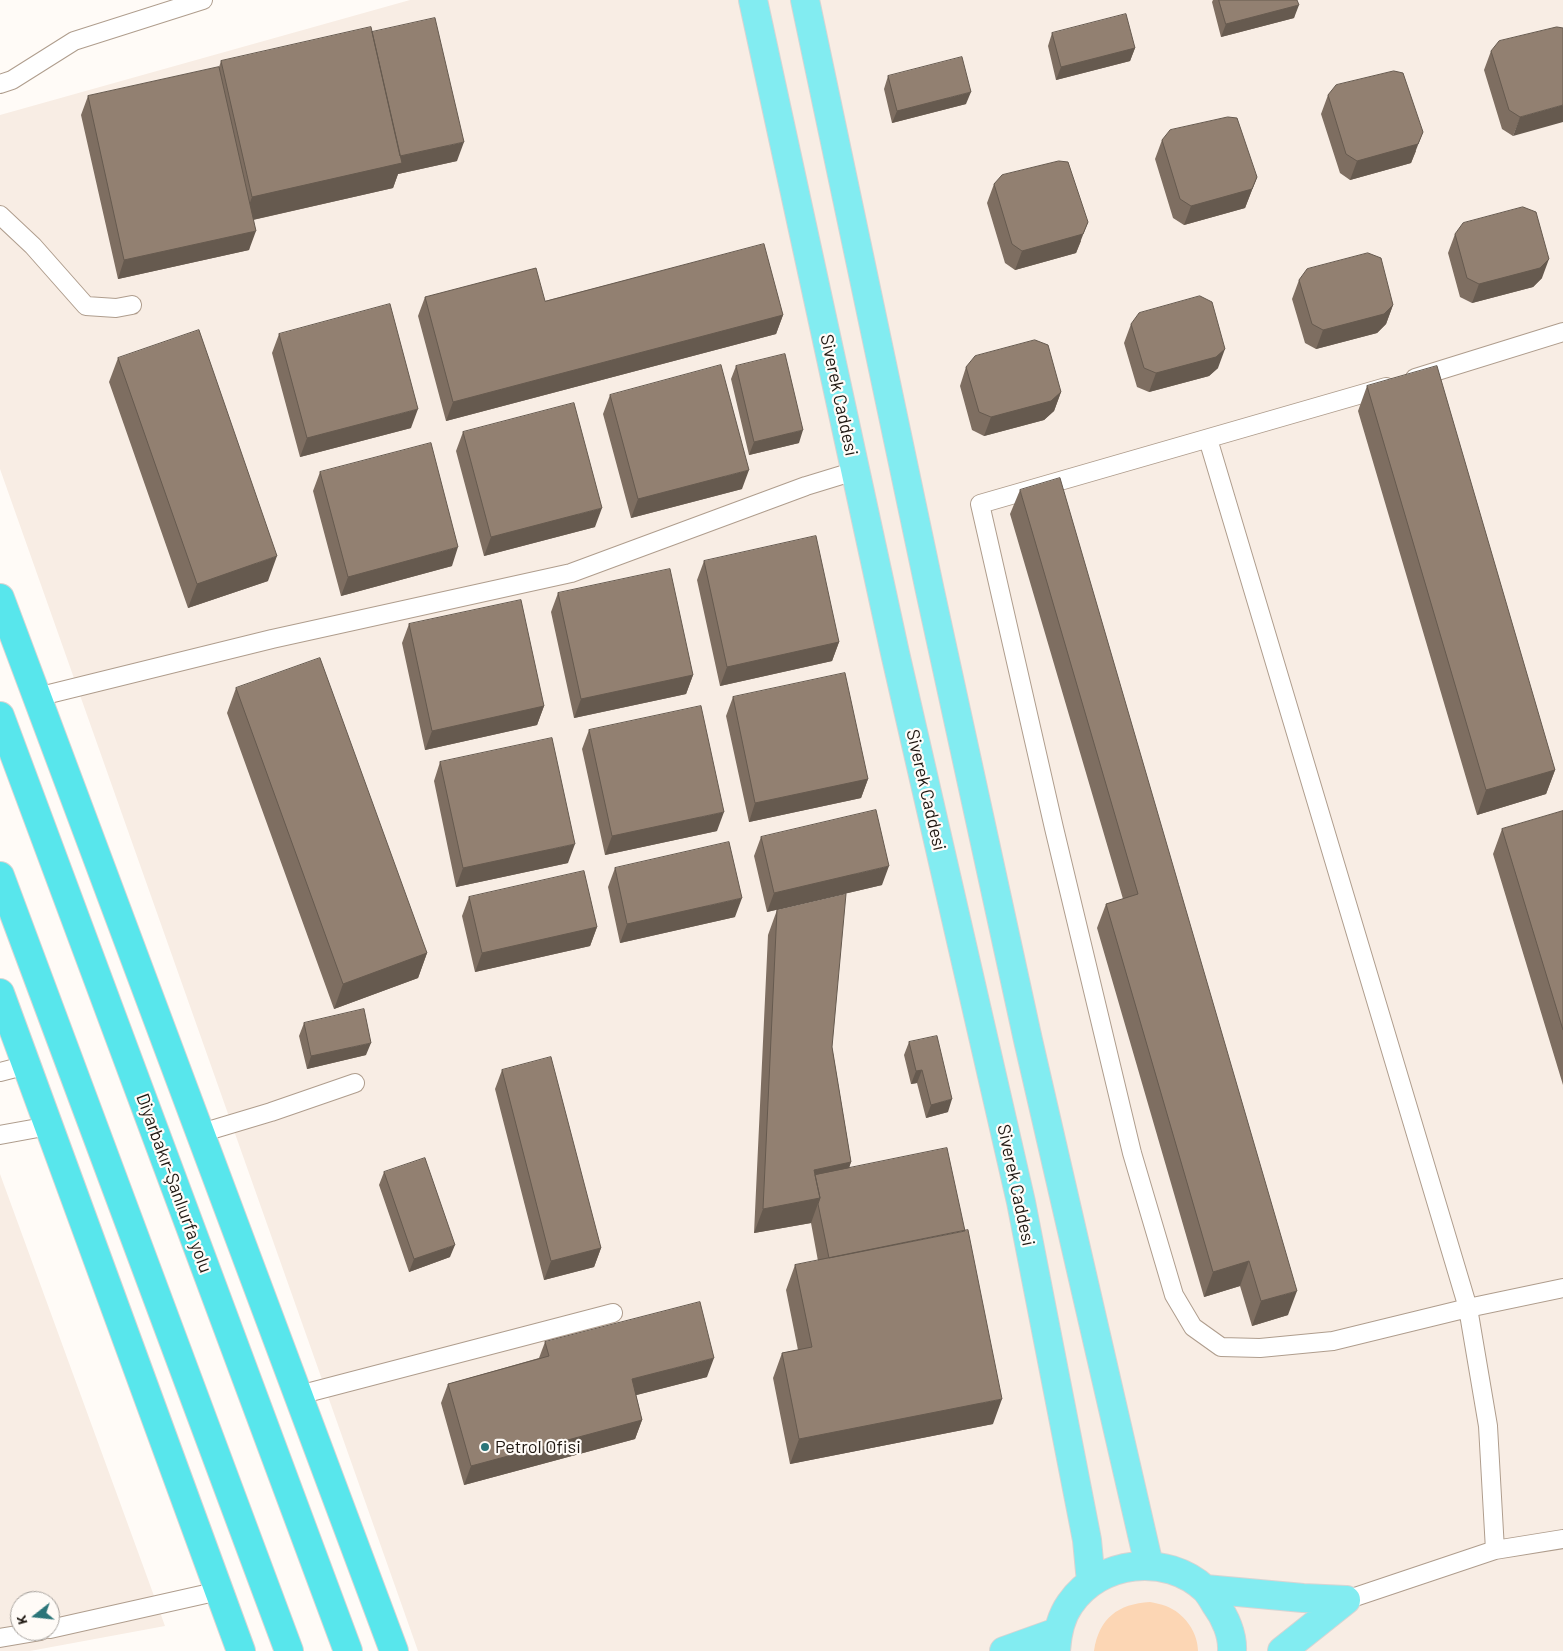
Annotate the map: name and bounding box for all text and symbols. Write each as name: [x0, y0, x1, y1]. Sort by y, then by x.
street label: Siverek Caddesi: [816, 332, 862, 458]
street label: Siverek Caddesi: [902, 727, 950, 853]
street label: Diyarbakır-Şanlıurfa yolu: [131, 1090, 217, 1276]
street label: Siverek Caddesi: [993, 1122, 1039, 1248]
place label: Petrol Ofisi: [495, 1436, 581, 1458]
marker: Petrol Ofisi: [479, 1441, 491, 1453]
north arrow: [10, 1591, 60, 1641]
text: K: [12, 1613, 30, 1627]

